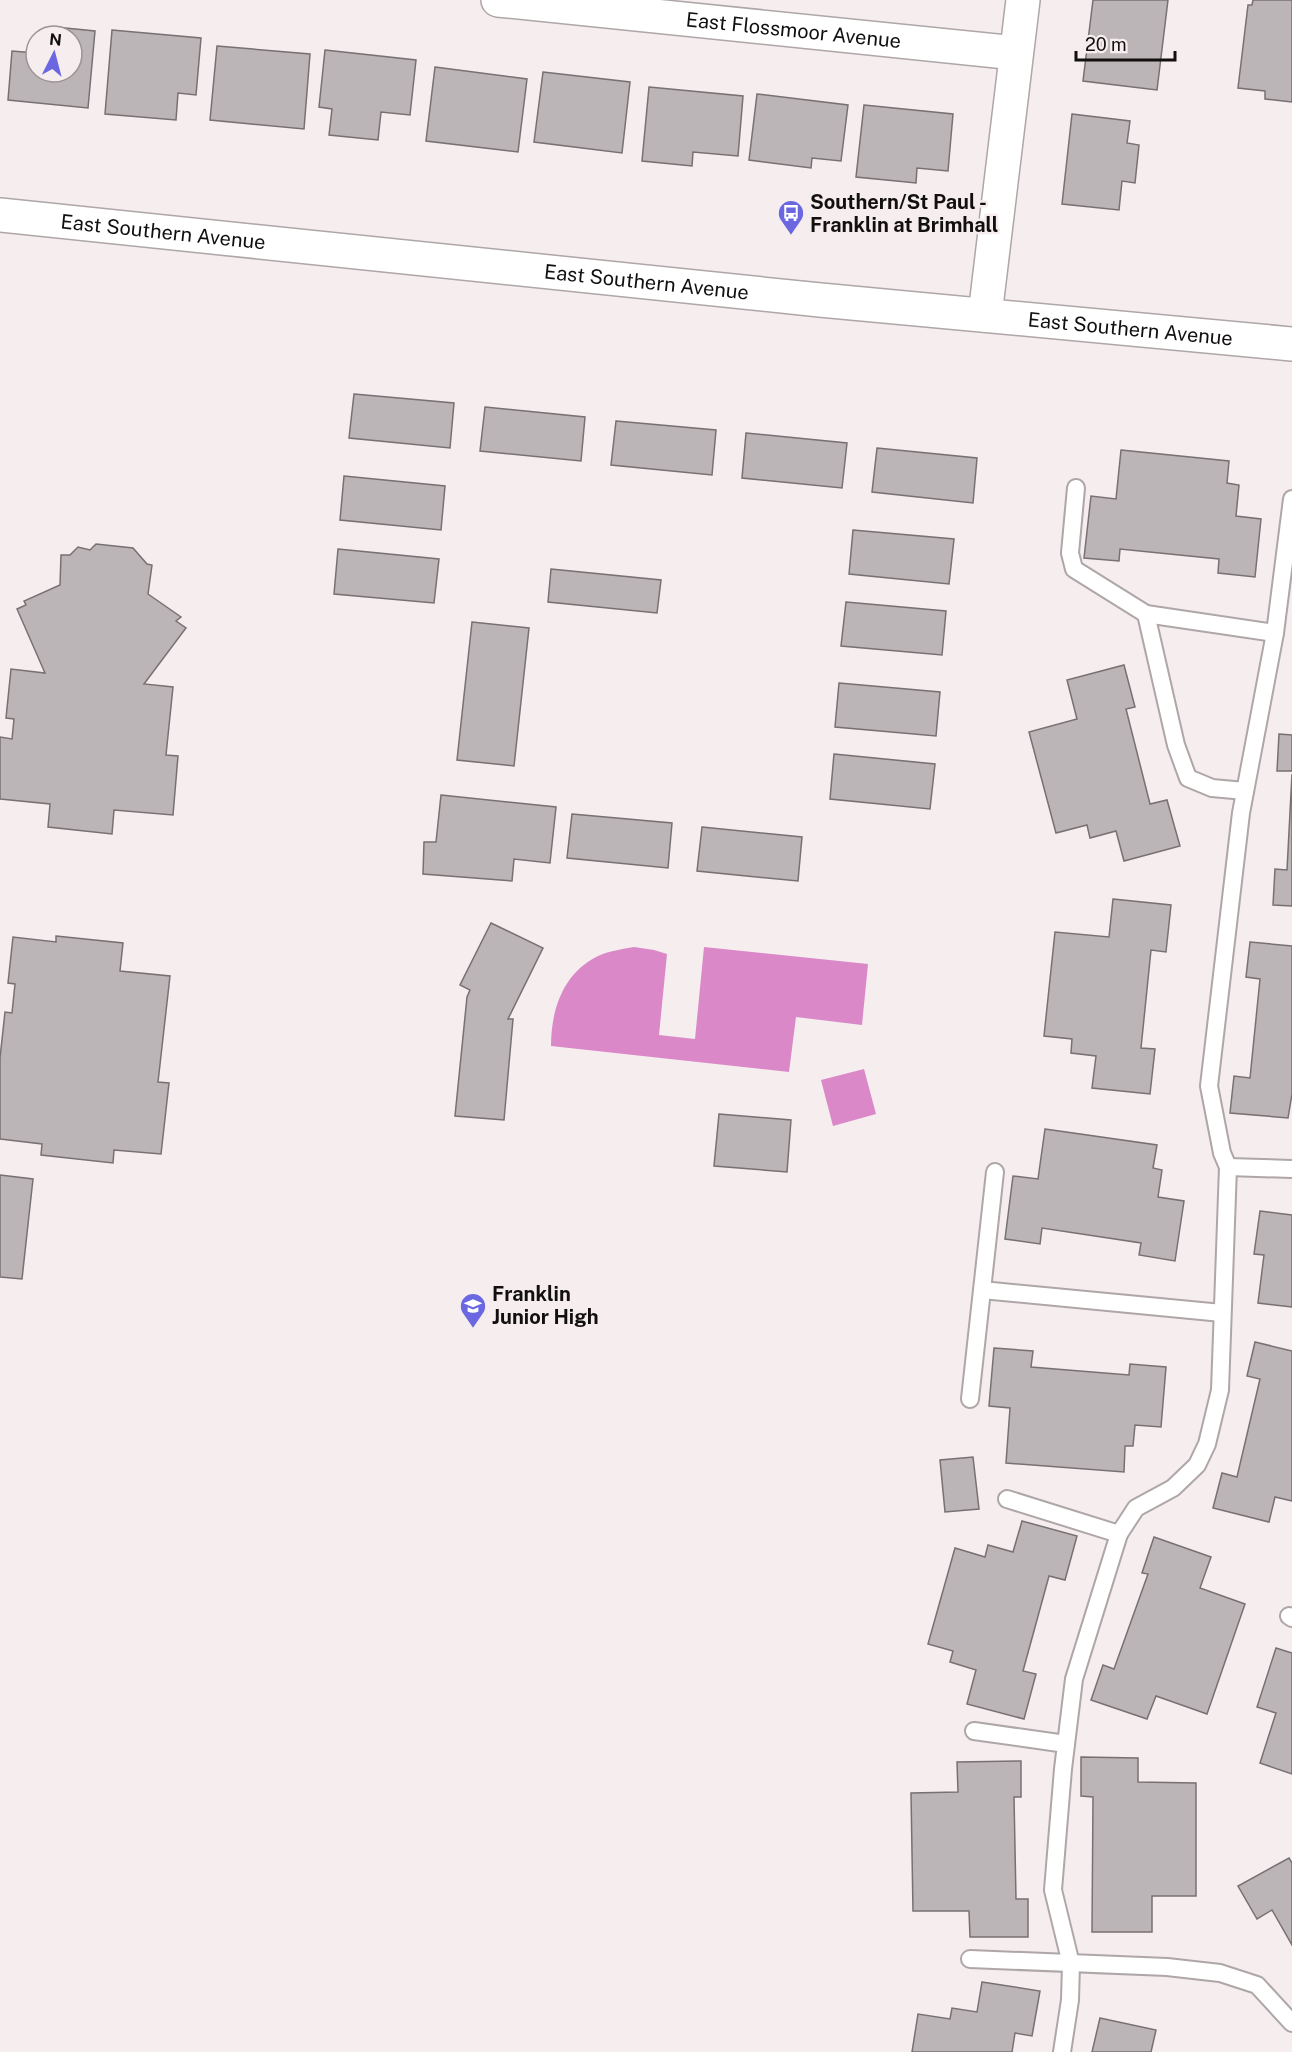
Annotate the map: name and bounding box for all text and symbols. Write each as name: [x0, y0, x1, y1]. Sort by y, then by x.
street label: East Flossmoor Avenue: [685, 7, 902, 53]
north arrow: [24, 24, 84, 84]
scale bar: [1076, 24, 1175, 62]
text: N: [48, 29, 63, 50]
text: 20 m: [1085, 34, 1127, 55]
place label: Southern/St Paul - Franklin at Brimhall: [810, 190, 998, 237]
bus stop icon: Southern/St Paul - Franklin at Brimhall: [776, 198, 806, 236]
street label: East Southern Avenue: [60, 209, 267, 254]
street label: East Southern Avenue: [543, 259, 750, 305]
street label: East Southern Avenue: [1027, 307, 1234, 350]
place label: Franklin Junior High: [492, 1282, 599, 1329]
school or university icon: Franklin Junior High: [458, 1291, 488, 1329]

